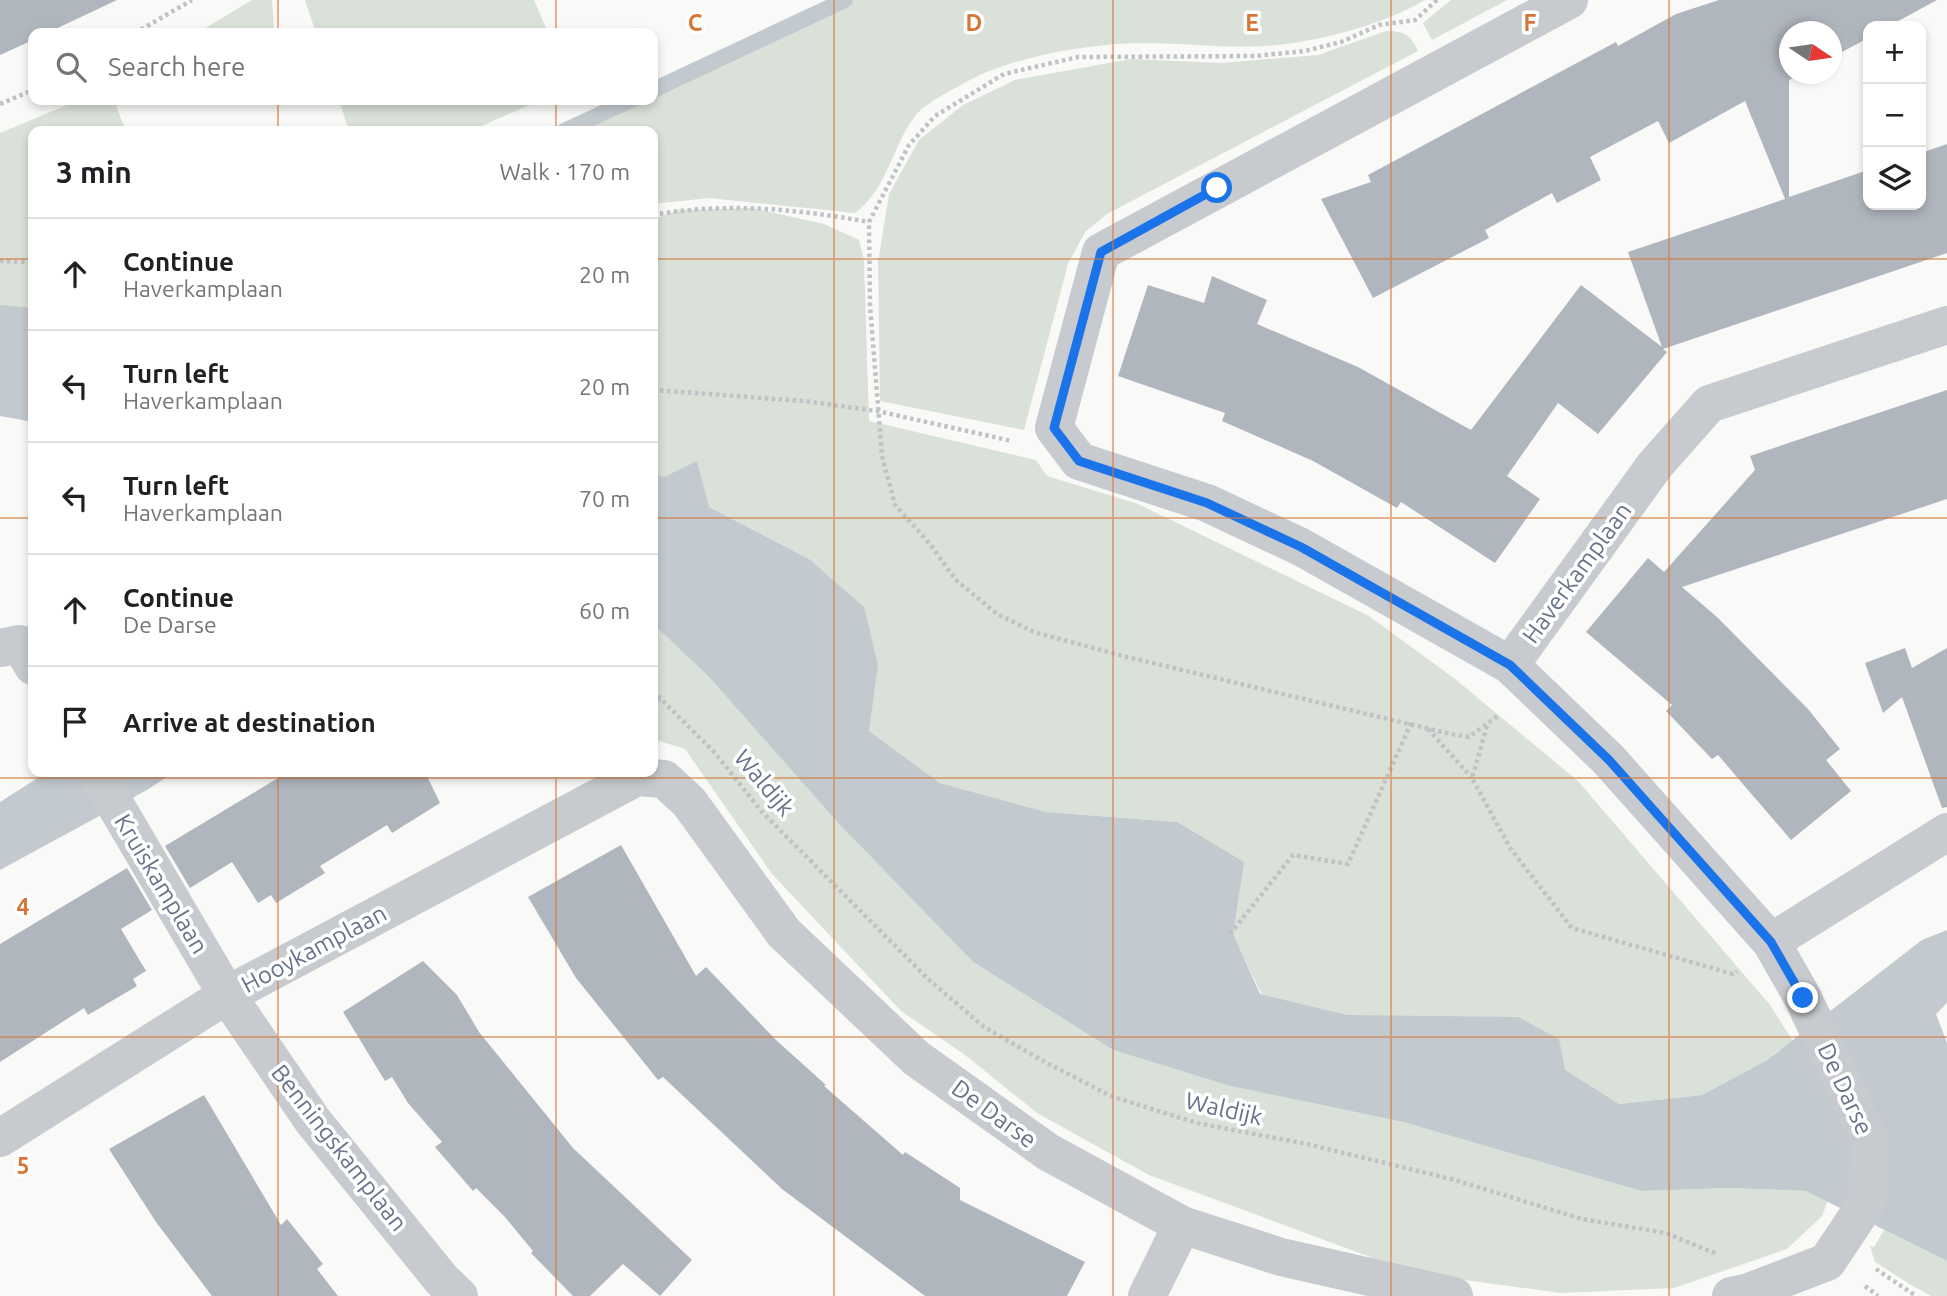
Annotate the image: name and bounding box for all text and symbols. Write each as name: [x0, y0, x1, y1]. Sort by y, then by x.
text: C: [688, 10, 703, 35]
text: D: [966, 10, 982, 35]
text: E: [1245, 10, 1259, 35]
text: F: [1524, 10, 1537, 35]
north arrow: [1779, 21, 1842, 84]
map controls: [1863, 21, 1926, 210]
button: +: [1863, 21, 1926, 84]
search box: [28, 28, 658, 105]
icon: search: [52, 48, 90, 86]
text: Search here: [108, 52, 245, 81]
button: −: [1863, 84, 1926, 147]
button: layers: [1863, 147, 1926, 210]
text: 3 min: [56, 155, 132, 189]
text: Walk · 170 m: [499, 159, 630, 184]
route start: [1201, 172, 1232, 203]
text: Continue: [123, 247, 234, 276]
icon: ahead: [56, 255, 94, 293]
text: 20 m: [579, 262, 630, 287]
text: Haverkamplaan: [123, 276, 283, 301]
text: Turn left: [123, 359, 229, 388]
icon: left: [56, 367, 94, 405]
text: 20 m: [579, 374, 630, 399]
text: Haverkamplaan: [123, 388, 283, 413]
text: Turn left: [123, 471, 229, 500]
icon: left: [56, 479, 94, 517]
text: 70 m: [579, 486, 630, 511]
street label: Haverkamplaan: [1517, 497, 1637, 648]
text: Haverkamplaan: [123, 500, 283, 525]
text: Continue: [123, 583, 234, 612]
icon: ahead: [56, 591, 94, 629]
text: 60 m: [579, 598, 630, 623]
text: De Darse: [123, 612, 217, 637]
icon: arrive: [56, 703, 94, 741]
text: Arrive at destination: [123, 708, 376, 737]
street label: Waldijk: [729, 744, 800, 821]
street label: Kruiskamplaan: [109, 809, 214, 958]
text: 4: [17, 894, 30, 919]
street label: Hooykamplaan: [237, 899, 391, 998]
route end: [1787, 982, 1818, 1013]
street label: De Darse: [1813, 1039, 1878, 1139]
street label: Benningskamplaan: [266, 1059, 413, 1236]
street label: De Darse: [947, 1074, 1042, 1153]
street label: Waldijk: [1183, 1087, 1265, 1130]
text: 5: [17, 1153, 29, 1178]

